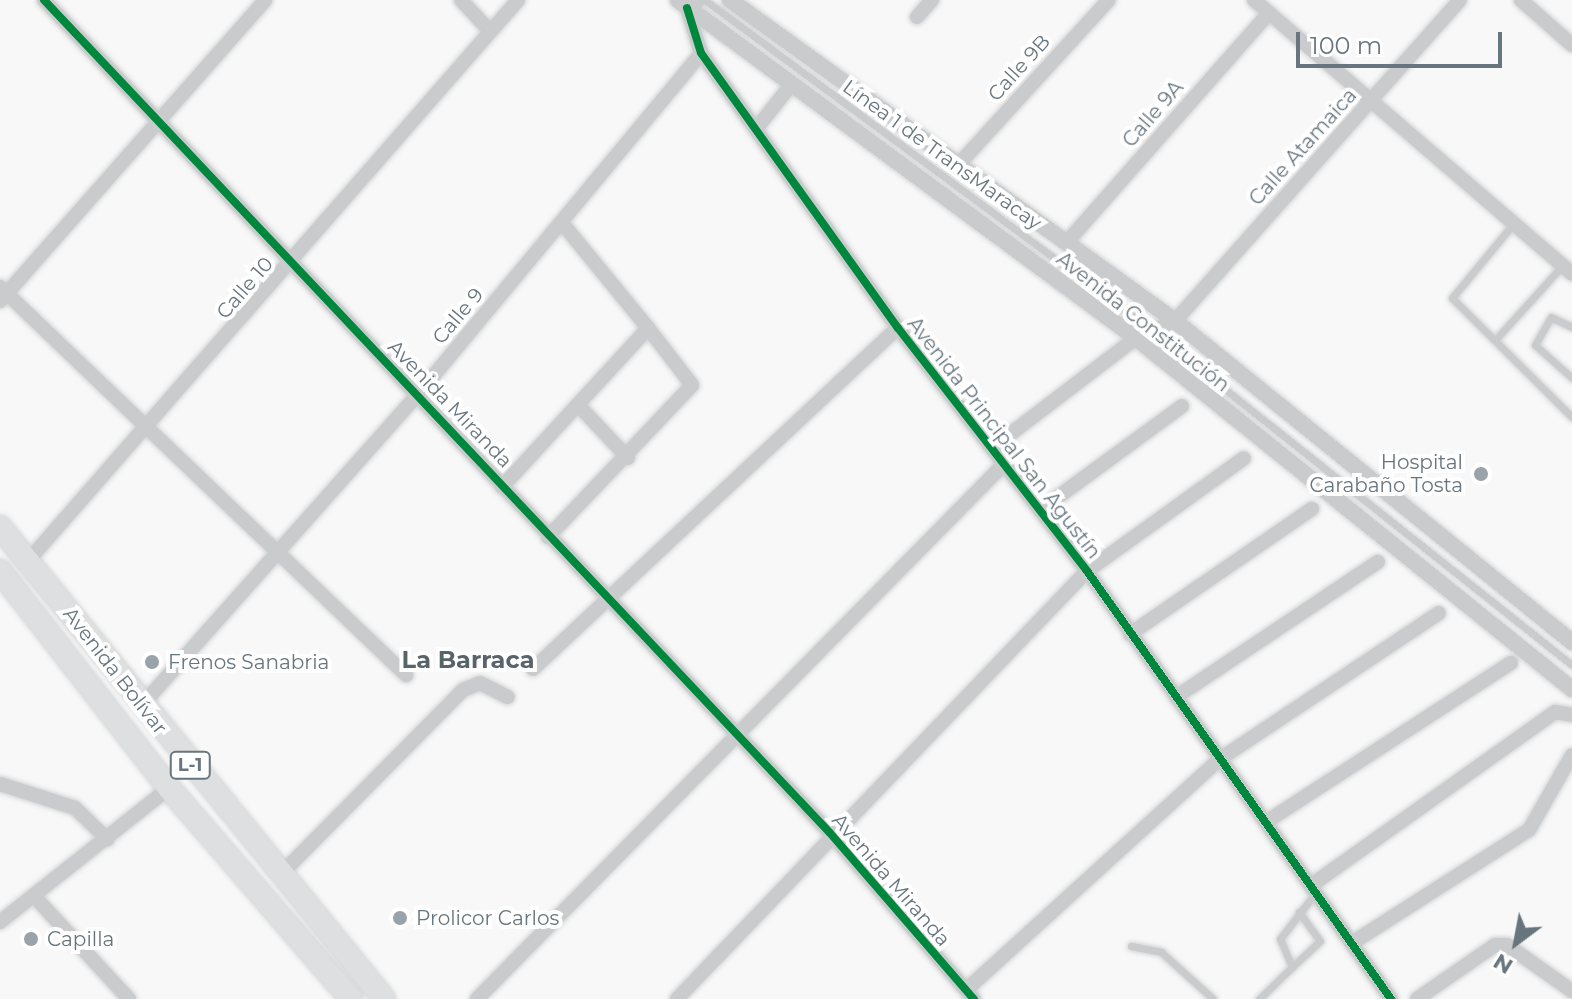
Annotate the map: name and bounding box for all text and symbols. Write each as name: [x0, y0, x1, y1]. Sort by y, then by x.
scale bar: [1300, 16, 1506, 66]
street label: Calle 9B: [983, 30, 1055, 106]
text: 100 m: [1310, 31, 1382, 60]
street label: Línea 1 de TransMaracay: [838, 75, 1046, 235]
street label: Calle 9A: [1118, 76, 1188, 152]
street label: Calle Atamaica: [1244, 84, 1362, 210]
street label: Avenida Constitución: [1052, 247, 1234, 397]
street label: Calle 10: [212, 252, 278, 324]
street label: Calle 9: [428, 283, 488, 349]
street label: Avenida Principal San Agustín: [902, 312, 1106, 564]
street label: Avenida Miranda: [383, 335, 517, 473]
place label: Hospital Carabaño Tosta: [1309, 450, 1463, 497]
marker: Hospital Carabaño Tosta: [1470, 463, 1492, 485]
street label: Avenida Bolívar: [58, 603, 172, 739]
district label: La Barraca: [402, 646, 534, 674]
place label: Frenos Sanabria: [168, 650, 329, 674]
marker: Frenos Sanabria: [143, 653, 161, 671]
road number: L-1: [168, 751, 212, 779]
street label: Avenida Miranda: [827, 809, 955, 951]
north arrow: [1476, 903, 1556, 983]
place label: Prolicor Carlos: [416, 906, 559, 930]
marker: Prolicor Carlos: [391, 909, 409, 927]
place label: Capilla: [47, 927, 114, 951]
marker: Capilla: [22, 930, 40, 948]
text: N: [1488, 948, 1518, 980]

